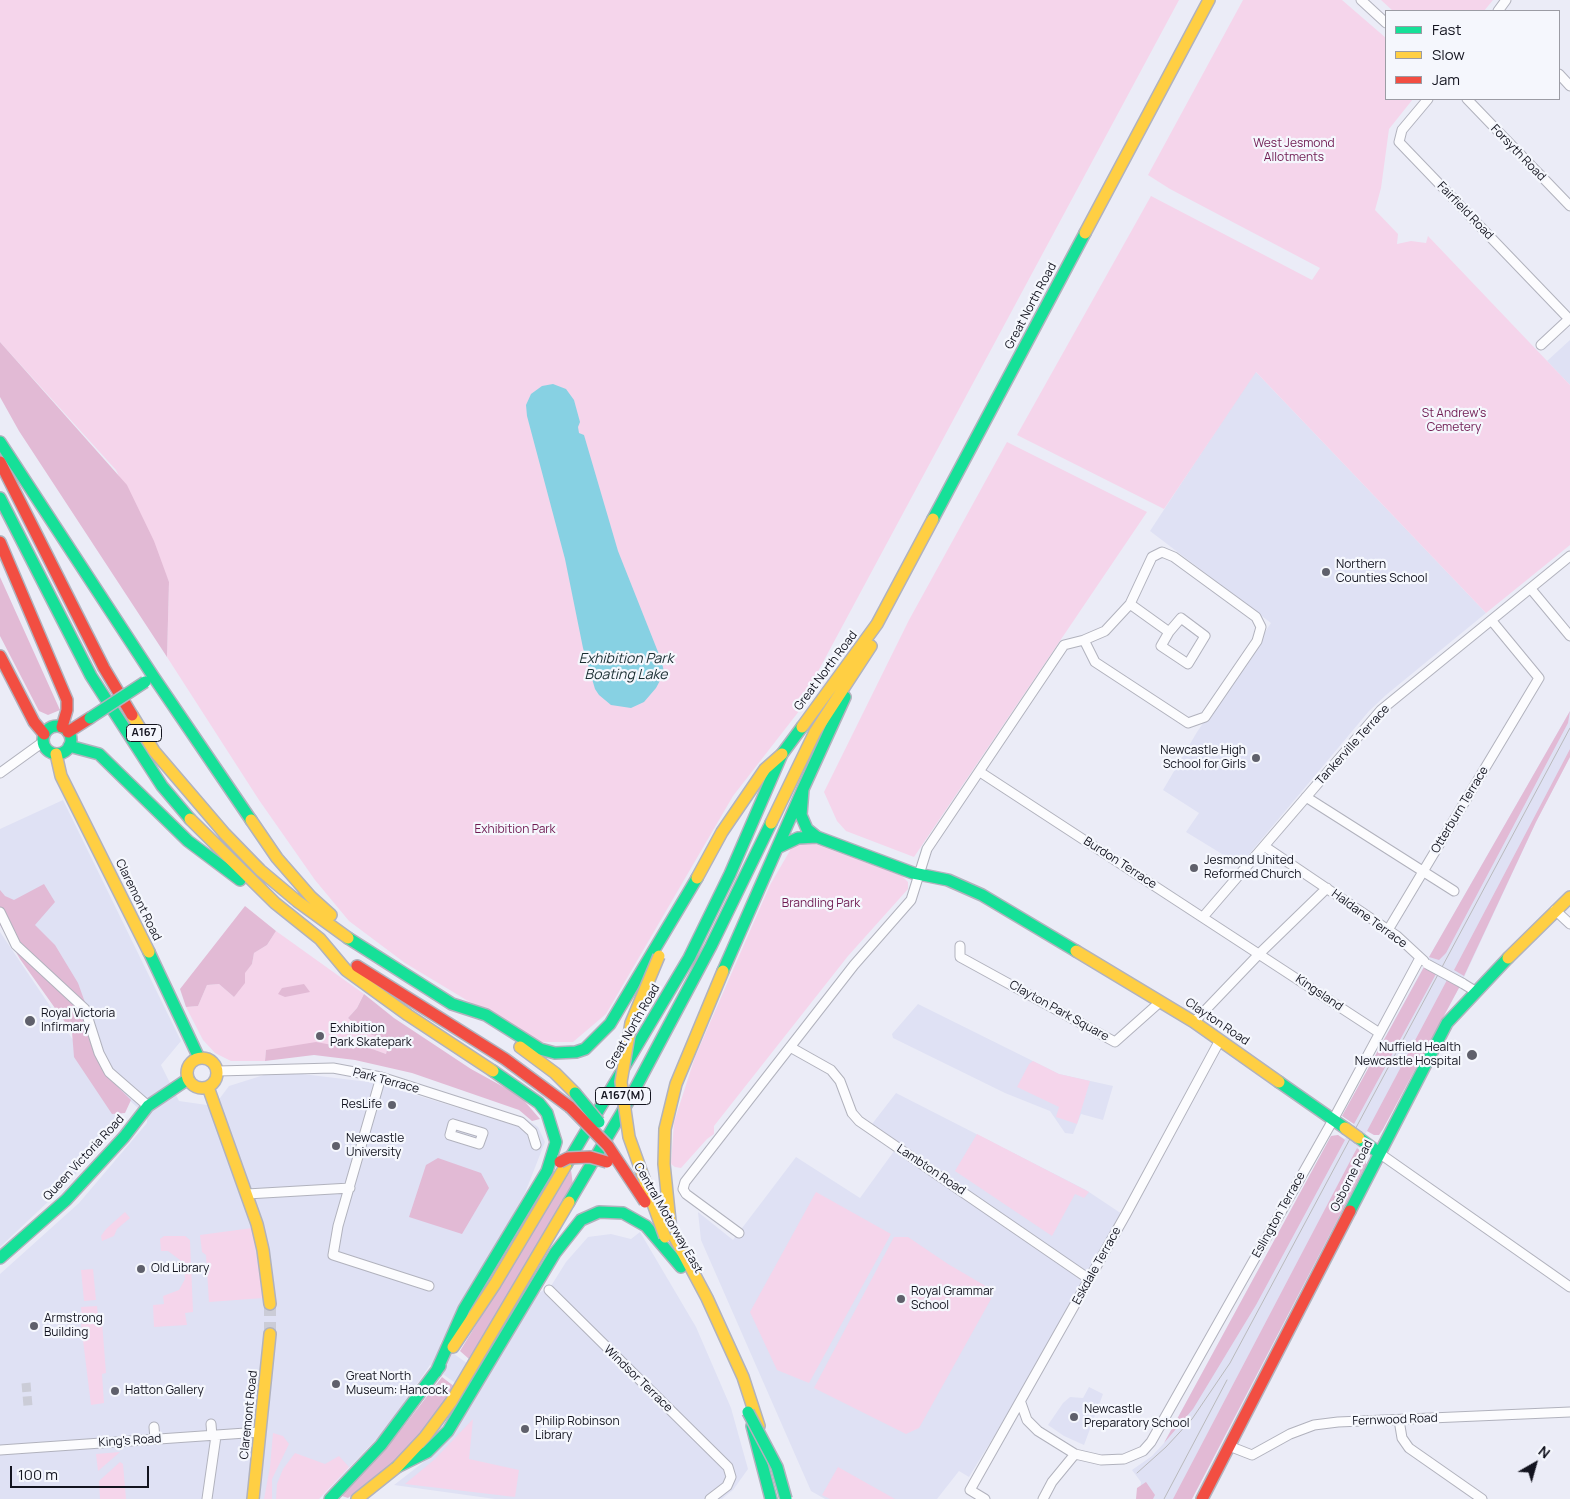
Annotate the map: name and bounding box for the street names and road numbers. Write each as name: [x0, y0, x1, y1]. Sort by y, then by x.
street label: Forsyth Road: [1488, 122, 1548, 184]
street label: Fairfield Road: [1434, 179, 1496, 243]
street label: Great North Road: [1002, 260, 1060, 352]
street label: Great North Road: [791, 628, 861, 714]
street label: Tankerville Terrace: [1313, 702, 1393, 788]
road number: A167: [126, 724, 162, 741]
street label: Otterburn Terrace: [1428, 764, 1492, 856]
street label: Burdon Terrace: [1081, 834, 1159, 892]
street label: Claremont Road: [112, 857, 164, 943]
street label: Haldane Terrace: [1328, 887, 1410, 951]
street label: Kingsland: [1293, 972, 1345, 1014]
street label: Clayton Park Square: [1007, 978, 1111, 1044]
street label: Great North Road: [603, 982, 663, 1072]
street label: Clayton Road: [1182, 995, 1252, 1049]
street label: Park Terrace: [351, 1065, 421, 1097]
road number: A167(M): [596, 1088, 650, 1104]
street label: Queen Victoria Road: [41, 1112, 127, 1204]
street label: Osborne Road: [1328, 1138, 1376, 1214]
street label: Lambton Road: [894, 1142, 968, 1198]
street label: Central Motorway East: [631, 1160, 705, 1276]
street label: Eslington Terrace: [1249, 1170, 1309, 1260]
street label: Eskdale Terrace: [1070, 1225, 1124, 1307]
street label: Windsor Terrace: [601, 1343, 675, 1415]
street label: Claremont Road: [237, 1370, 261, 1460]
street label: Fernwood Road: [1352, 1411, 1438, 1429]
street label: King's Road: [98, 1432, 162, 1450]

